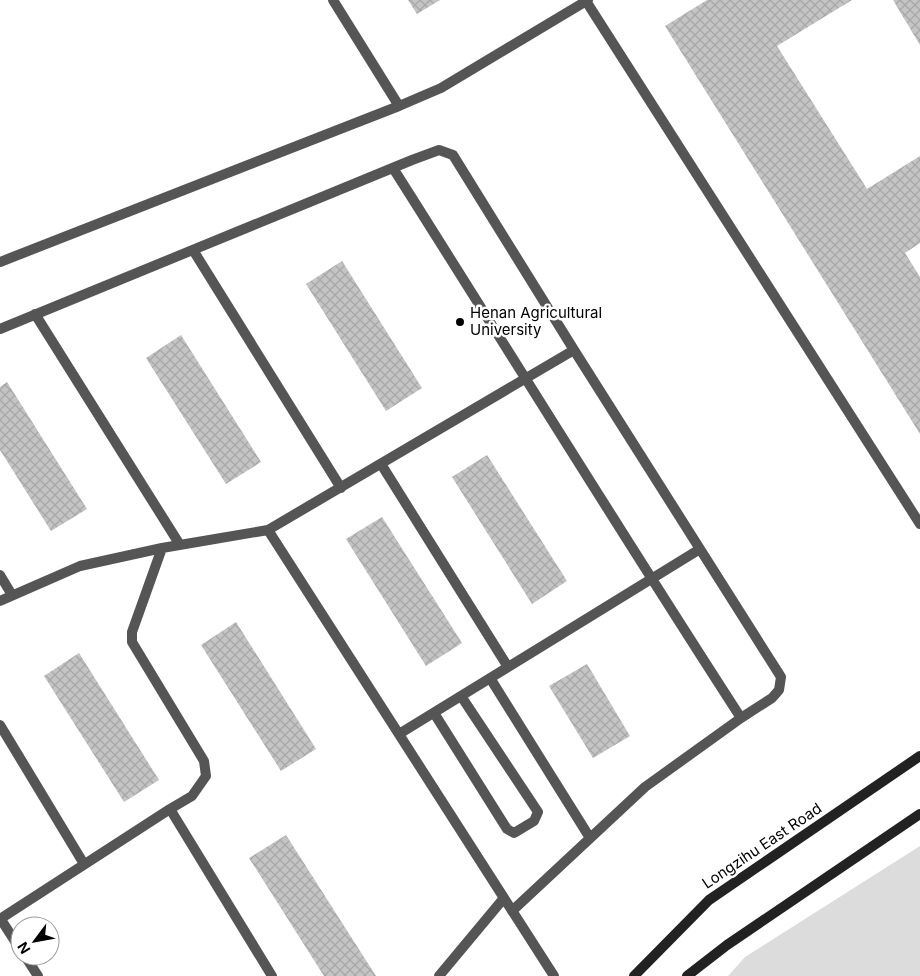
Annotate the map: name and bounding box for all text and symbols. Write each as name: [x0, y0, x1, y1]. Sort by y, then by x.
place label: Henan Agricultural University: [470, 303, 602, 339]
marker: Henan Agricultural University: [454, 316, 466, 328]
street label: Longzihu East Road: [698, 799, 825, 893]
north arrow: [10, 916, 60, 966]
text: N: [14, 939, 34, 957]

